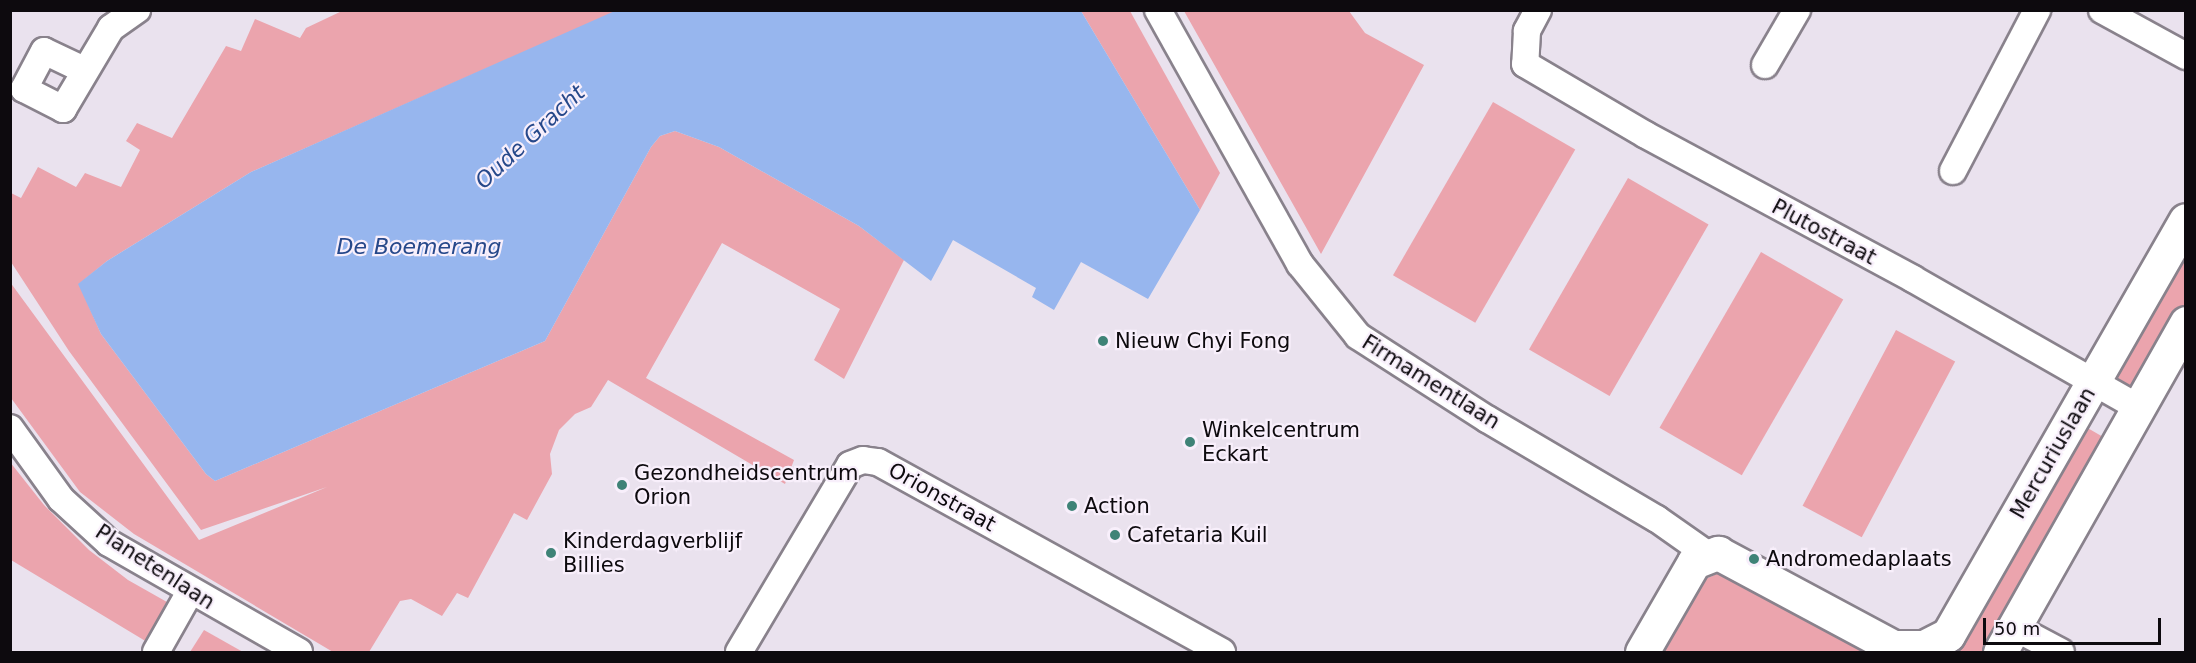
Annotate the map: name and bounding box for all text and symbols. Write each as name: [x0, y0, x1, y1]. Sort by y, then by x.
water label: Oude Gracht: [470, 80, 590, 194]
street label: Plutostraat: [1767, 194, 1881, 270]
water label: De Boemerang: [337, 234, 501, 260]
place label: Nieuw Chyi Fong: [1115, 328, 1290, 354]
street label: Firmamentlaan: [1357, 330, 1505, 434]
marker: Nieuw Chyi Fong: [1096, 334, 1110, 348]
street label: Mercuriuslaan: [2005, 383, 2101, 523]
place label: Winkelcentrum Eckart: [1202, 417, 1360, 467]
marker: Winkelcentrum Eckart: [1183, 435, 1197, 449]
street label: Orionstraat: [884, 457, 1000, 537]
place label: Gezondheidscentrum Orion: [634, 460, 858, 510]
marker: Gezondheidscentrum Orion: [615, 478, 629, 492]
place label: Action: [1084, 493, 1150, 519]
marker: Action: [1065, 499, 1079, 513]
street label: Planetenlaan: [91, 519, 219, 615]
place label: Cafetaria Kuil: [1127, 522, 1268, 548]
place label: Kinderdagverblijf Billies: [563, 528, 742, 578]
marker: Cafetaria Kuil: [1108, 528, 1122, 542]
marker: Kinderdagverblijf Billies: [544, 546, 558, 560]
place label: Andromedaplaats: [1766, 546, 1952, 572]
marker: Andromedaplaats: [1747, 552, 1761, 566]
scale bar: [1986, 606, 2164, 644]
text: 50 m: [1994, 618, 2040, 639]

